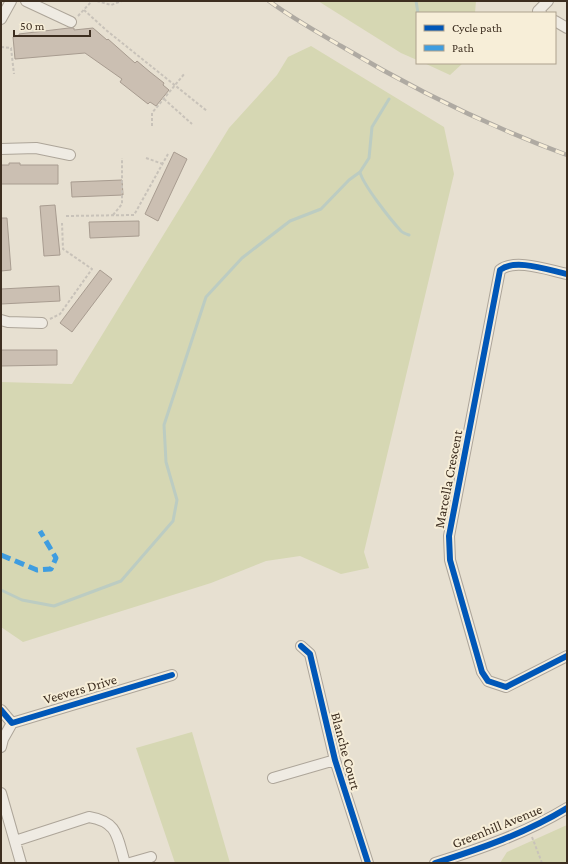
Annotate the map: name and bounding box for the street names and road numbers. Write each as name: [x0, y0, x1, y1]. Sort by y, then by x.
street label: Marcella Crescent: [431, 428, 465, 529]
street label: Veevers Drive: [41, 671, 119, 707]
street label: Blanche Court: [328, 711, 364, 792]
street label: Greenhill Avenue: [450, 801, 544, 851]

